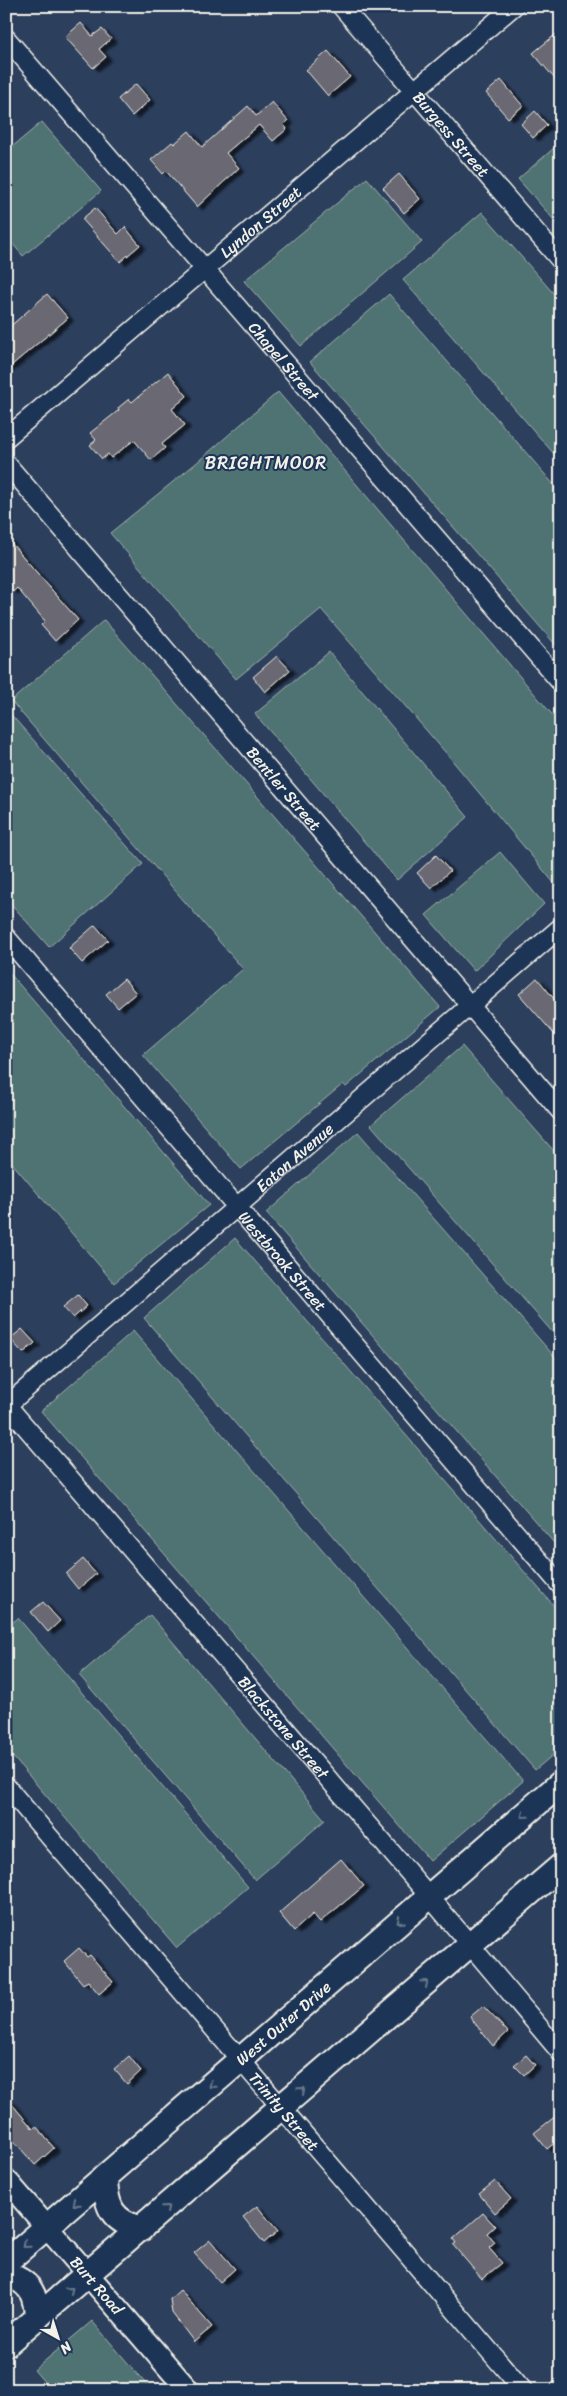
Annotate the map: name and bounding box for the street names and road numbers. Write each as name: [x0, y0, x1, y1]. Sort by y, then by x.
street label: Burgess Street: [406, 84, 497, 184]
street label: Lyndon Street: [213, 178, 308, 265]
street label: Chapel Street: [241, 314, 327, 408]
street label: Bentler Street: [239, 739, 329, 837]
street label: Eaton Avenue: [249, 1115, 340, 1199]
street label: Westbrook Street: [231, 1204, 335, 1318]
street label: Blackstone Street: [231, 1669, 337, 1786]
street label: West Outer Drive: [228, 1973, 338, 2073]
street label: Trinity Street: [242, 2065, 327, 2158]
street label: Burt Road: [63, 2249, 132, 2322]

